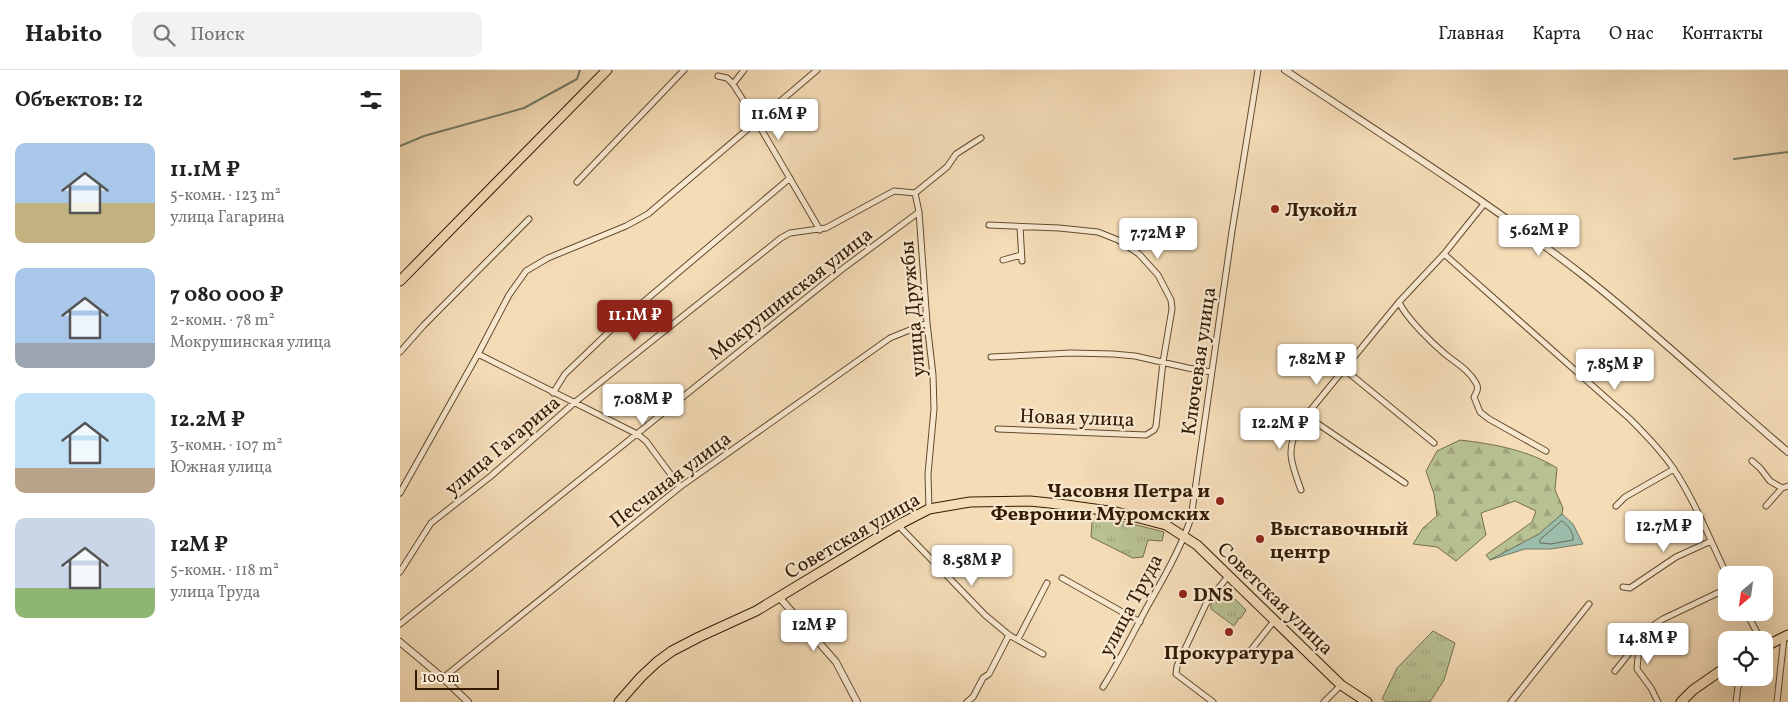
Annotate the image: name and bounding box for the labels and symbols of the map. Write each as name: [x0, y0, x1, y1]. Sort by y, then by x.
pin: 11.6M ₽: [733, 98, 825, 141]
place label: Лукойл: [1285, 197, 1357, 225]
marker: Лукойл: [1269, 203, 1281, 215]
pin: 5.62M ₽: [1493, 214, 1585, 257]
pin: 7.72M ₽: [1112, 218, 1204, 260]
street label: Мокрушинская улица: [703, 221, 879, 368]
street label: улица Дружбы: [894, 239, 934, 378]
street label: Ключевая улица: [1176, 285, 1224, 437]
pin: 11.1M ₽: [589, 300, 681, 342]
pin: 7.82M ₽: [1271, 344, 1363, 386]
pin: 7.85M ₽: [1569, 348, 1661, 391]
pin: 7.08M ₽: [597, 384, 689, 426]
street label: улица Гагарина: [439, 390, 567, 503]
street label: Новая улица: [1019, 403, 1135, 435]
pin: 12.2M ₽: [1234, 408, 1326, 450]
street label: Песчаная улица: [605, 426, 738, 536]
place label: Часовня Петра и Февронии Муромских: [990, 478, 1210, 529]
street label: Советская улица: [780, 487, 926, 587]
marker: Часовня Петра и Февронии Муромских: [1214, 495, 1226, 507]
pin: 12.7M ₽: [1618, 510, 1710, 553]
place label: Выставочный центр: [1270, 516, 1409, 567]
marker: Выставочный центр: [1254, 533, 1266, 545]
street label: Советская улица: [1210, 536, 1339, 662]
pin: 8.58M ₽: [926, 544, 1018, 587]
street label: улица Труда: [1093, 550, 1171, 662]
north arrow: [1718, 566, 1772, 621]
place label: DNS: [1193, 582, 1233, 610]
marker: DNS: [1177, 588, 1189, 600]
pin: 12M ₽: [779, 610, 849, 652]
pin: 14.8M ₽: [1602, 622, 1694, 665]
marker: Прокуратура: [1223, 626, 1235, 638]
place label: Прокуратура: [1164, 640, 1294, 668]
scale bar: [415, 667, 499, 690]

